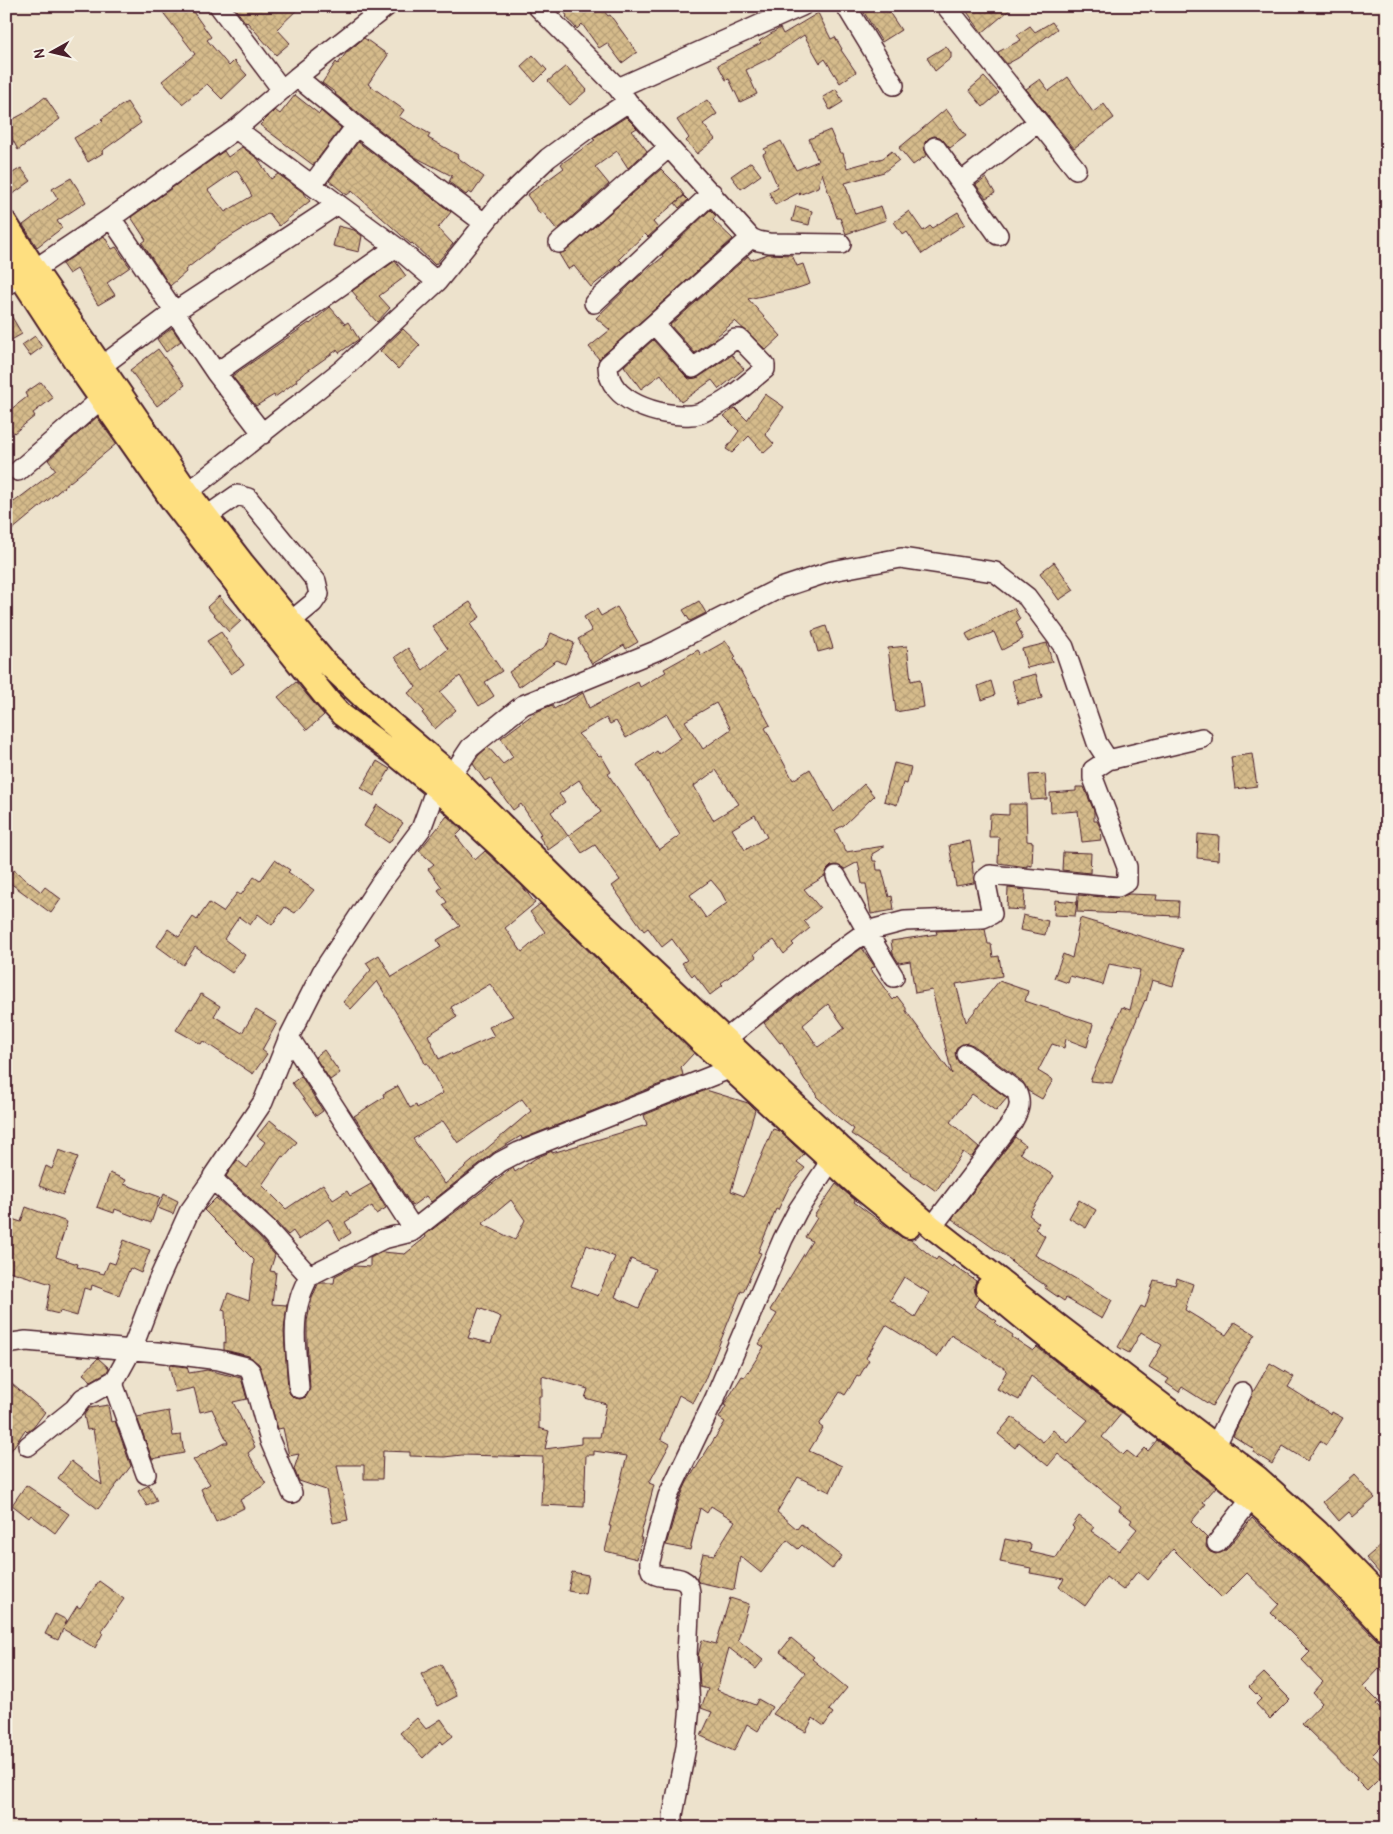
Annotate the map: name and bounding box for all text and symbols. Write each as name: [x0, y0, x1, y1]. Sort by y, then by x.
north arrow: [28, 28, 78, 78]
text: N: [31, 48, 49, 60]

